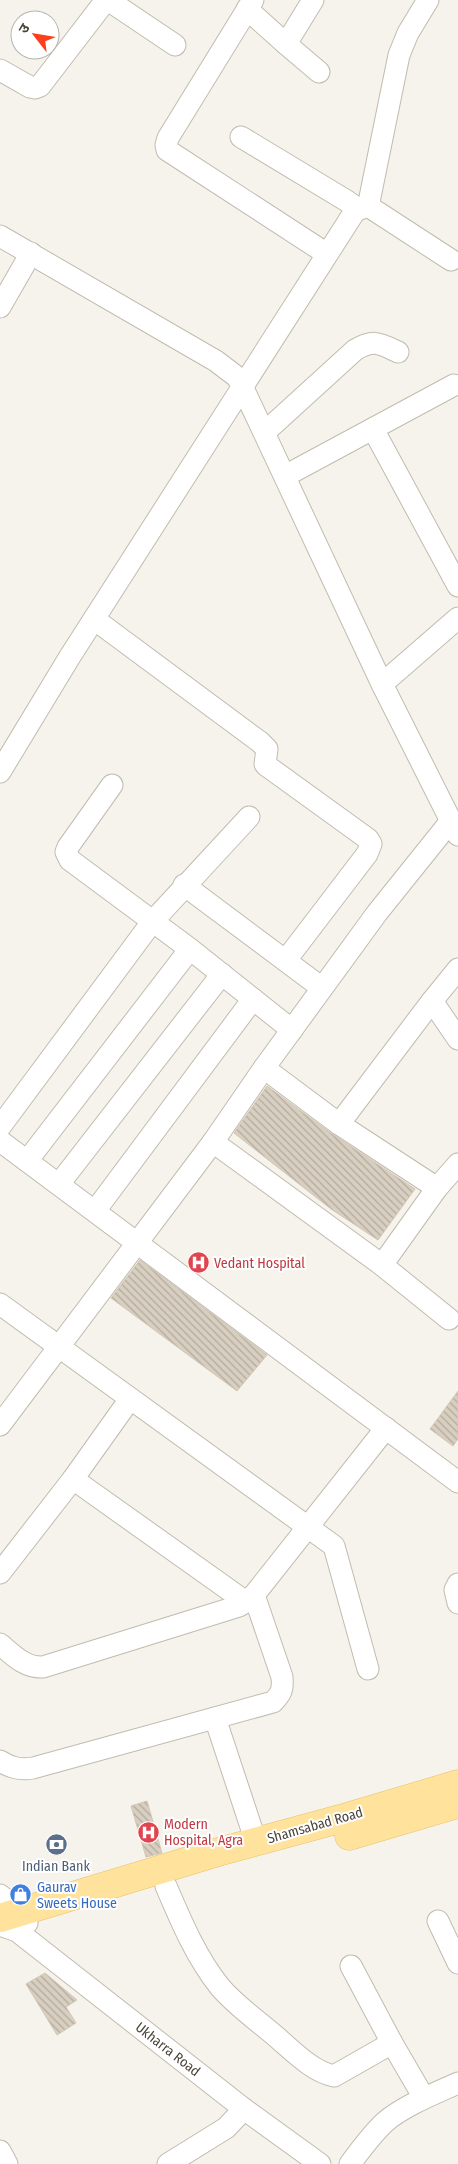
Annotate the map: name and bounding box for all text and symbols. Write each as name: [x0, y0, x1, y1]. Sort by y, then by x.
north arrow: [10, 10, 60, 60]
text: उ: [15, 20, 34, 36]
hospital icon: Vedant Hospital: [186, 1251, 210, 1275]
place label: Vedant Hospital: [214, 1255, 305, 1272]
street label: Shamsabad Road: [265, 1804, 365, 1847]
place label: Modern Hospital, Agra: [164, 1816, 243, 1849]
hospital icon: Modern Hospital, Agra: [136, 1820, 160, 1844]
bank icon: Indian Bank: [44, 1832, 68, 1856]
place label: Indian Bank: [22, 1858, 90, 1875]
place label: Gaurav Sweets House: [37, 1879, 117, 1912]
shop icon: Gaurav Sweets House: [9, 1883, 33, 1907]
street label: Ukharra Road: [132, 2019, 203, 2080]

